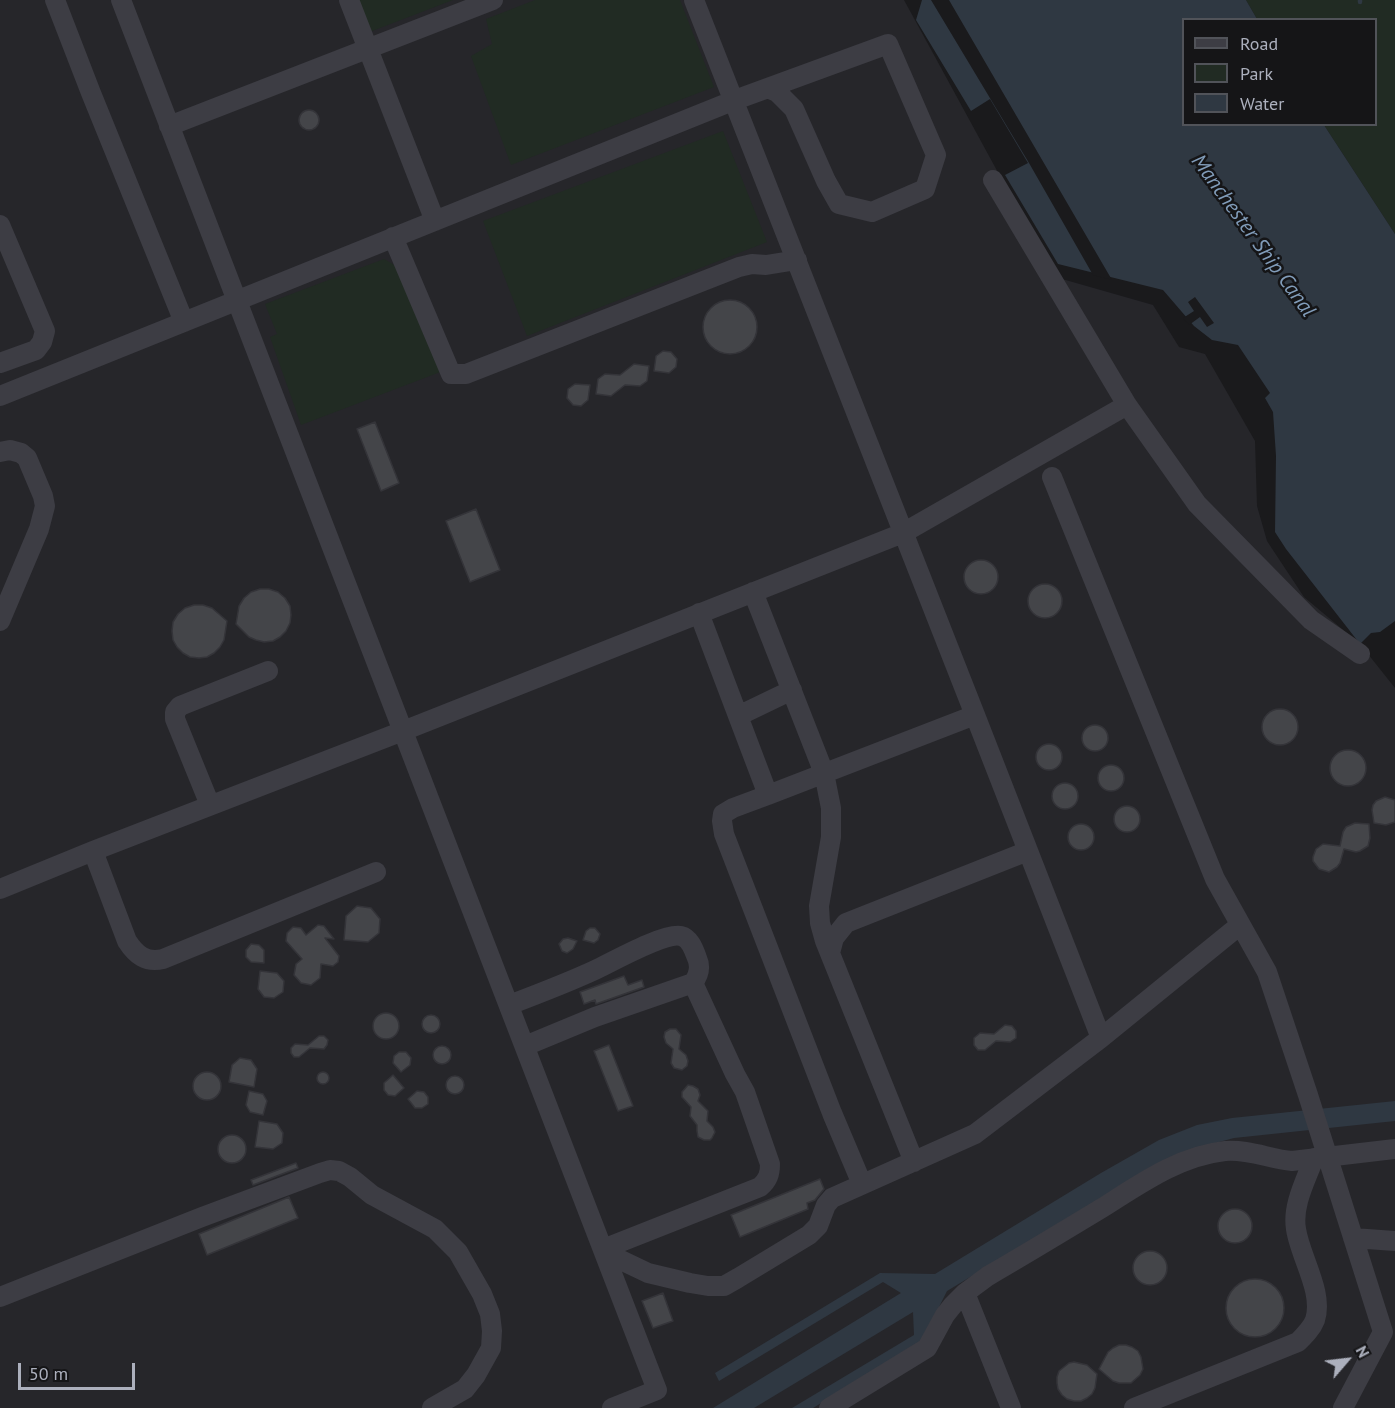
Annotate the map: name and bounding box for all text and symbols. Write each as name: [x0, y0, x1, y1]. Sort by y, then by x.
legend: [1182, 18, 1377, 126]
text: Road: [1240, 32, 1278, 55]
text: Park: [1240, 62, 1273, 85]
text: Water: [1240, 92, 1284, 115]
water label: Manchester Ship Canal: [1186, 150, 1320, 322]
north arrow: [1317, 1330, 1377, 1390]
text: N: [1352, 1342, 1374, 1361]
scale bar: [21, 1351, 138, 1389]
text: 50 m: [29, 1362, 68, 1385]

